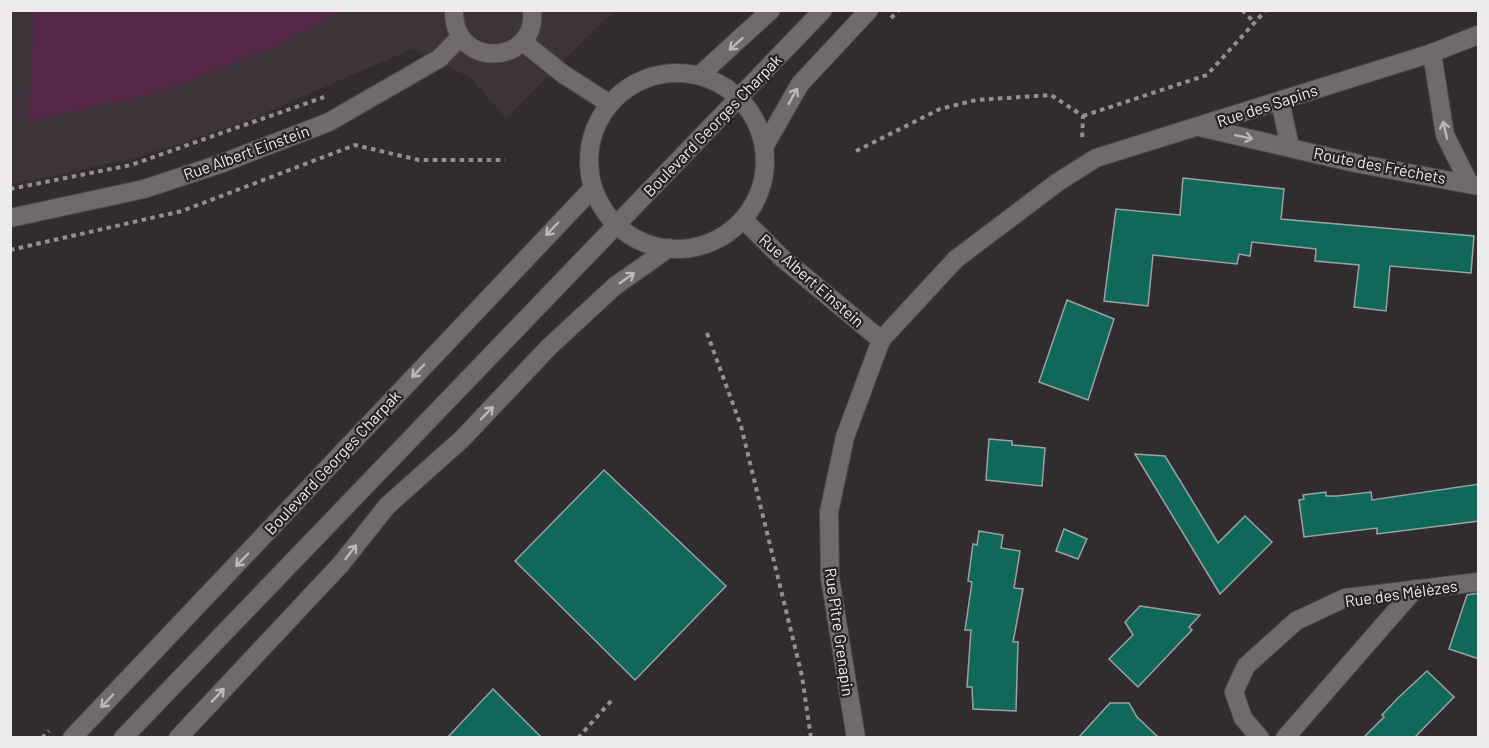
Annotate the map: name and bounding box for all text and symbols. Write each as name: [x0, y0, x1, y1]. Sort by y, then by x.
one-way arrow: [729, 36, 744, 50]
street label: Boulevard Georges Charpak: [639, 50, 785, 200]
street label: Rue des Sapins: [1214, 80, 1320, 130]
one-way arrow: [787, 88, 799, 105]
street label: Rue Albert Einstein: [180, 120, 312, 184]
one-way arrow: [1439, 121, 1451, 140]
one-way arrow: [1233, 132, 1253, 143]
street label: Route des Fréchets: [1312, 143, 1448, 187]
one-way arrow: [544, 222, 559, 237]
street label: Rue Albert Einstein: [756, 229, 868, 331]
one-way arrow: [618, 271, 635, 284]
one-way arrow: [410, 363, 425, 378]
street label: Boulevard Georges Charpak: [260, 386, 404, 538]
one-way arrow: [479, 405, 494, 420]
one-way arrow: [344, 545, 358, 560]
one-way arrow: [234, 552, 249, 567]
street label: Rue Pitre Grenapin: [822, 567, 858, 697]
street label: Rue des Mélèzes: [1343, 576, 1459, 610]
one-way arrow: [211, 688, 225, 703]
one-way arrow: [100, 693, 114, 708]

